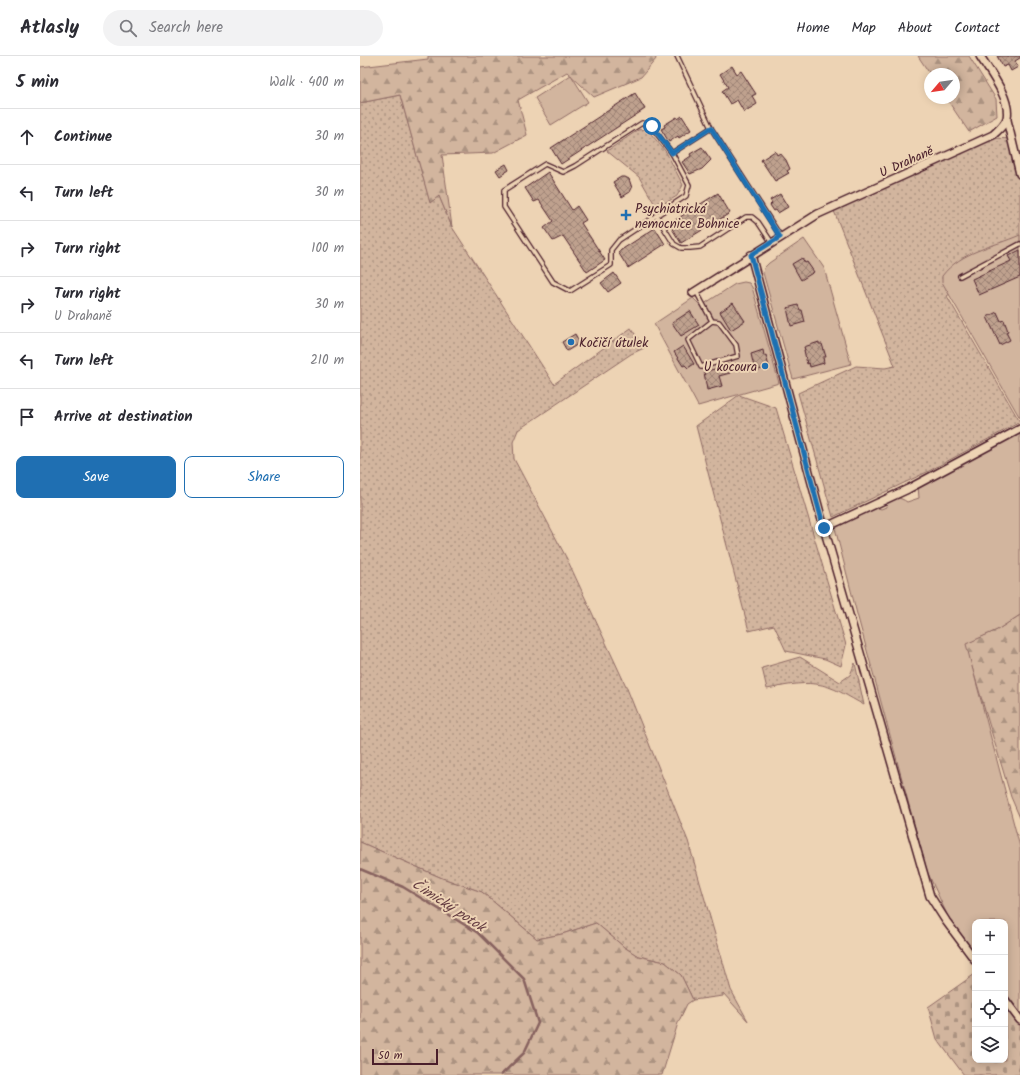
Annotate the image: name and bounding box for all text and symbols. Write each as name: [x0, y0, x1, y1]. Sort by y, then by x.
search box: [103, 10, 383, 46]
text: Atlasly: [20, 13, 79, 43]
text: Search here: [149, 16, 223, 40]
icon: search: [117, 17, 139, 39]
text: Home: [796, 17, 830, 39]
text: Map: [852, 17, 876, 39]
text: About: [898, 17, 932, 39]
text: Contact: [954, 17, 1000, 39]
north arrow: [924, 68, 960, 104]
text: 5 min: [16, 69, 59, 96]
text: Walk · 400 m: [269, 72, 344, 93]
route start: [643, 117, 661, 135]
text: Continue: [54, 125, 112, 149]
icon: ahead: [16, 126, 38, 148]
text: 30 m: [315, 126, 344, 147]
street label: U Drahaně: [876, 141, 938, 184]
text: Turn left: [54, 181, 114, 205]
icon: left: [16, 182, 38, 204]
text: 30 m: [315, 182, 344, 203]
place label: Psychiatrická nemocnice Bohnice: [635, 199, 740, 235]
marker: Psychiatrická nemocnice Bohnice: [620, 209, 632, 221]
text: Turn right: [54, 237, 121, 261]
icon: right: [16, 238, 38, 260]
text: 100 m: [311, 238, 344, 259]
text: Turn right: [54, 282, 121, 306]
icon: right: [16, 294, 38, 316]
text: 30 m: [315, 294, 344, 315]
text: U Drahaně: [54, 306, 111, 327]
place label: Kočičí útulek: [579, 333, 649, 354]
marker: Kočičí útulek: [566, 337, 576, 347]
text: Turn left: [54, 349, 114, 373]
icon: left: [16, 350, 38, 372]
text: 210 m: [310, 350, 344, 371]
place label: U kocoura: [704, 357, 757, 378]
marker: U kocoura: [760, 361, 770, 371]
text: Arrive at destination: [54, 405, 193, 429]
icon: arrive: [16, 406, 38, 428]
button: Save: [16, 456, 176, 498]
button: Share: [184, 456, 344, 498]
route end: [815, 519, 833, 537]
water label: Čimický potok: [407, 874, 492, 939]
map controls: [972, 919, 1008, 1063]
button: +: [972, 919, 1008, 955]
button: −: [972, 955, 1008, 991]
button: locate: [972, 991, 1008, 1027]
button: layers: [972, 1027, 1008, 1063]
scale bar: [372, 1047, 438, 1066]
text: 50 m: [378, 1047, 403, 1065]

